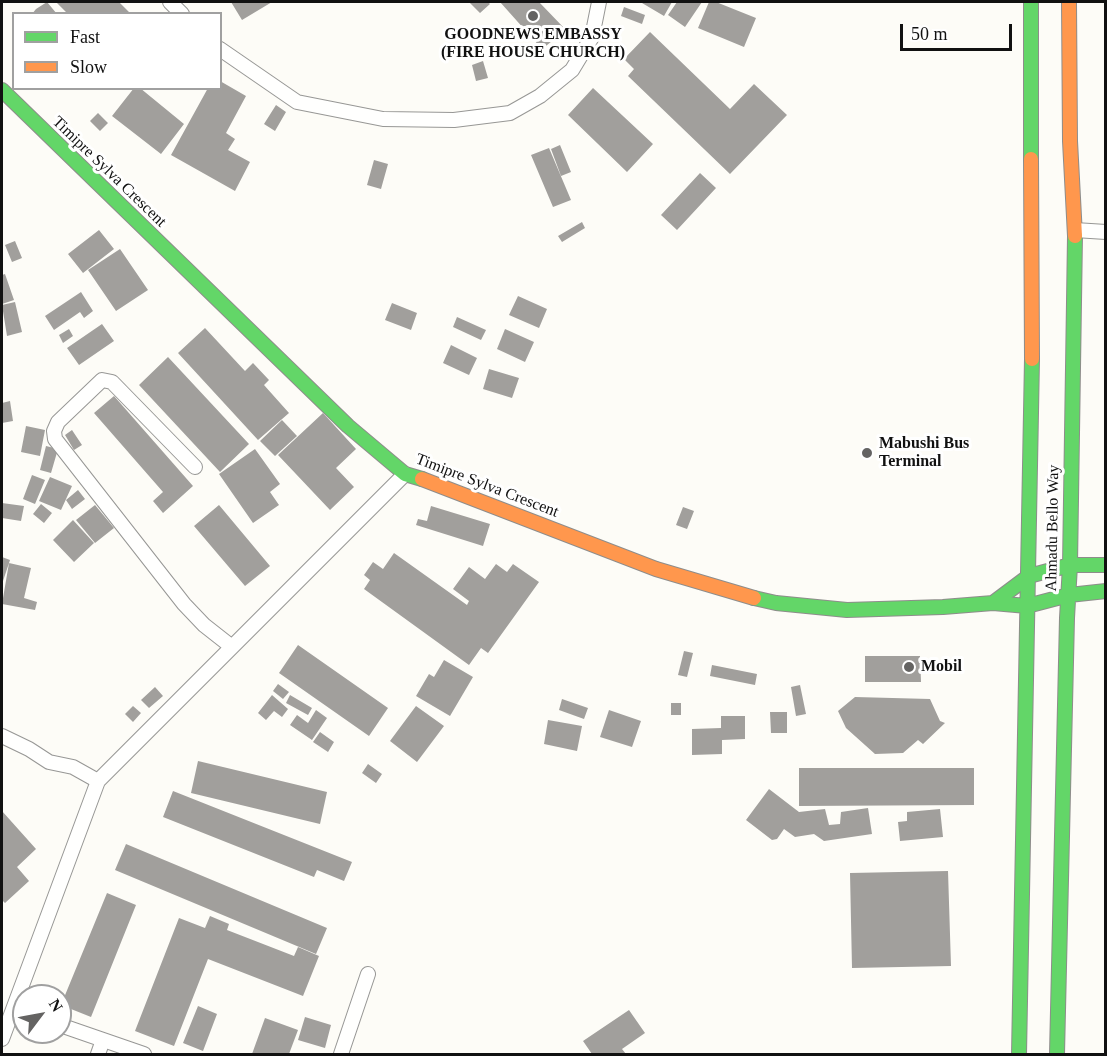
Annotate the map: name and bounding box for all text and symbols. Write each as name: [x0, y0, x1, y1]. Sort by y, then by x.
marker: GOODNEWS EMBASSY (FIRE HOUSE CHURCH): [526, 9, 540, 23]
legend: [12, 12, 222, 90]
scale bar: [903, 12, 1016, 50]
text: 50 m: [911, 24, 948, 44]
place label: GOODNEWS EMBASSY (FIRE HOUSE CHURCH): [441, 25, 625, 63]
text: Fast: [70, 27, 100, 47]
text: Slow: [70, 57, 107, 77]
street label: Timipre Sylva Crescent: [48, 113, 170, 231]
place label: Mabushi Bus Terminal: [879, 434, 969, 472]
marker: Mabushi Bus Terminal: [860, 446, 874, 460]
street label: Timipre Sylva Crescent: [413, 450, 561, 522]
street label: Ahmadu Bello Way: [1042, 464, 1064, 592]
place label: Mobil: [921, 657, 962, 677]
marker: Mobil: [902, 660, 916, 674]
north arrow: [12, 984, 72, 1044]
text: N: [46, 996, 66, 1015]

